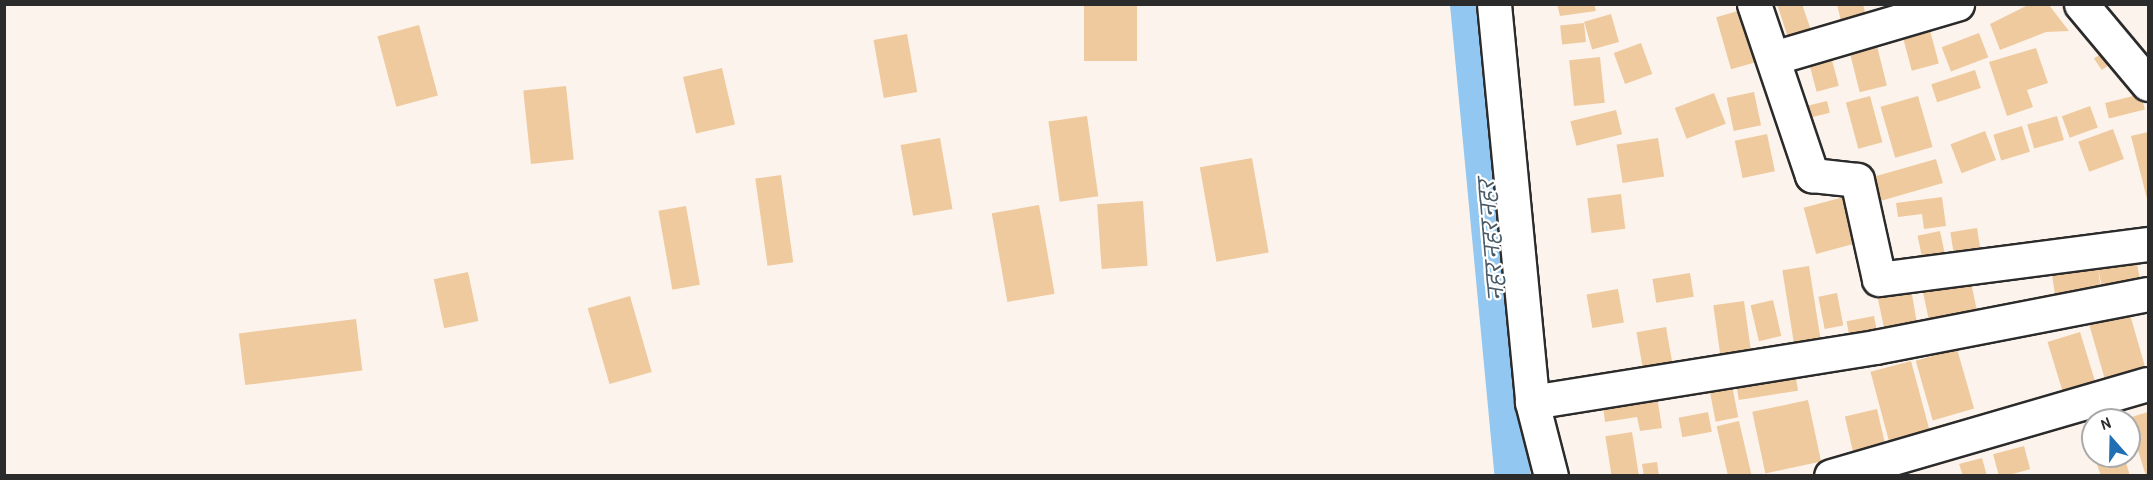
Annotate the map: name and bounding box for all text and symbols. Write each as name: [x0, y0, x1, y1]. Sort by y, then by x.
water label: नहर नहर नहर: [1474, 179, 1508, 301]
north arrow: [2081, 408, 2141, 468]
text: N: [2098, 411, 2113, 435]

